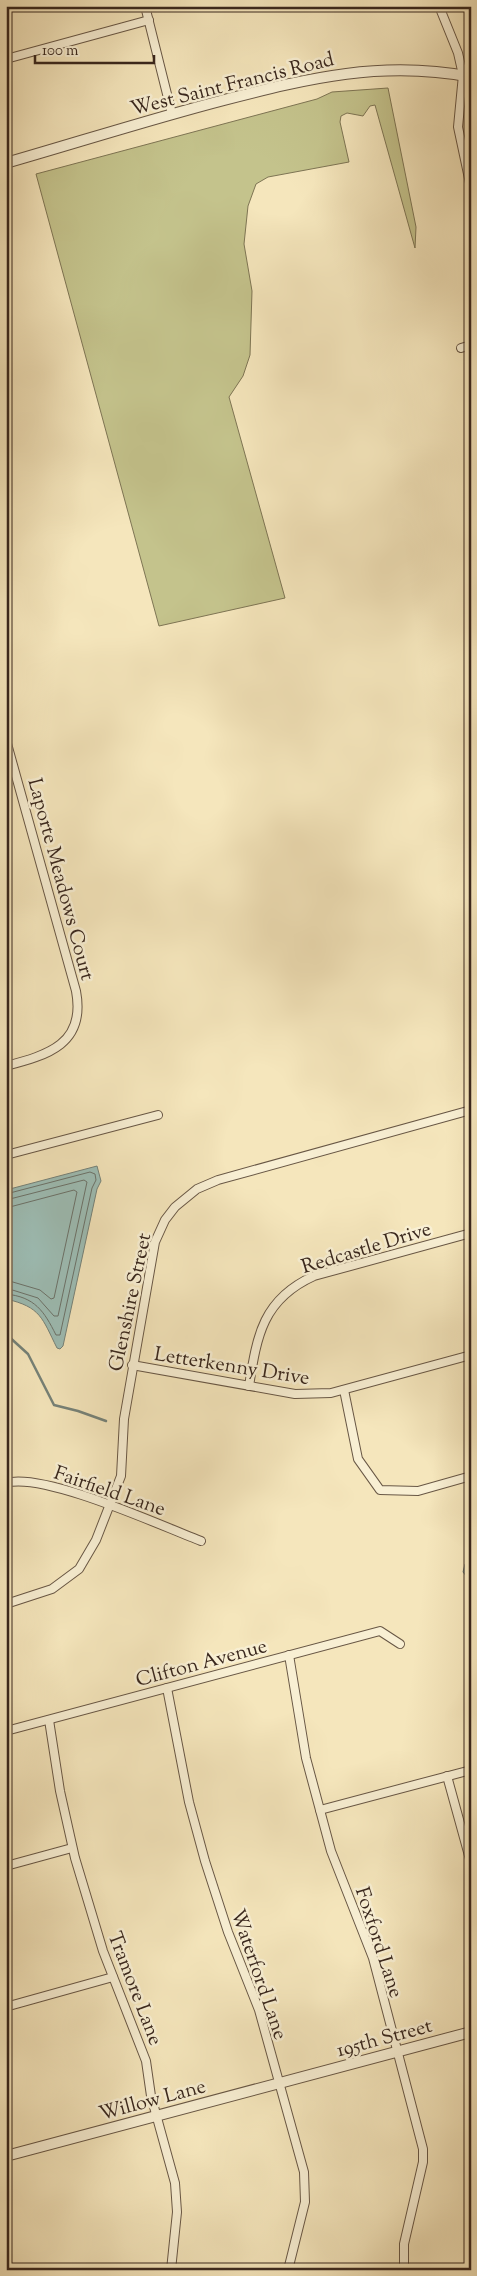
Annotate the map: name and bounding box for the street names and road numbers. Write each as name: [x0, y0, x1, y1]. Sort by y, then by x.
street label: West Saint Francis Road: [128, 46, 338, 125]
street label: Laporte Meadows Court: [19, 775, 101, 984]
street label: Redcastle Drive: [298, 1216, 435, 1283]
street label: Glenshire Street: [103, 1230, 160, 1374]
street label: Letterkenny Drive: [152, 1341, 311, 1394]
street label: Fairfield Lane: [49, 1460, 169, 1525]
street label: Clifton Avenue: [133, 1633, 271, 1696]
street label: Foxford Lane: [346, 1884, 409, 2002]
street label: Waterford Lane: [222, 1906, 294, 2044]
street label: Tramore Lane: [99, 1928, 169, 2050]
street label: 195th Street: [334, 2013, 436, 2066]
street label: Willow Lane: [96, 2073, 209, 2130]

